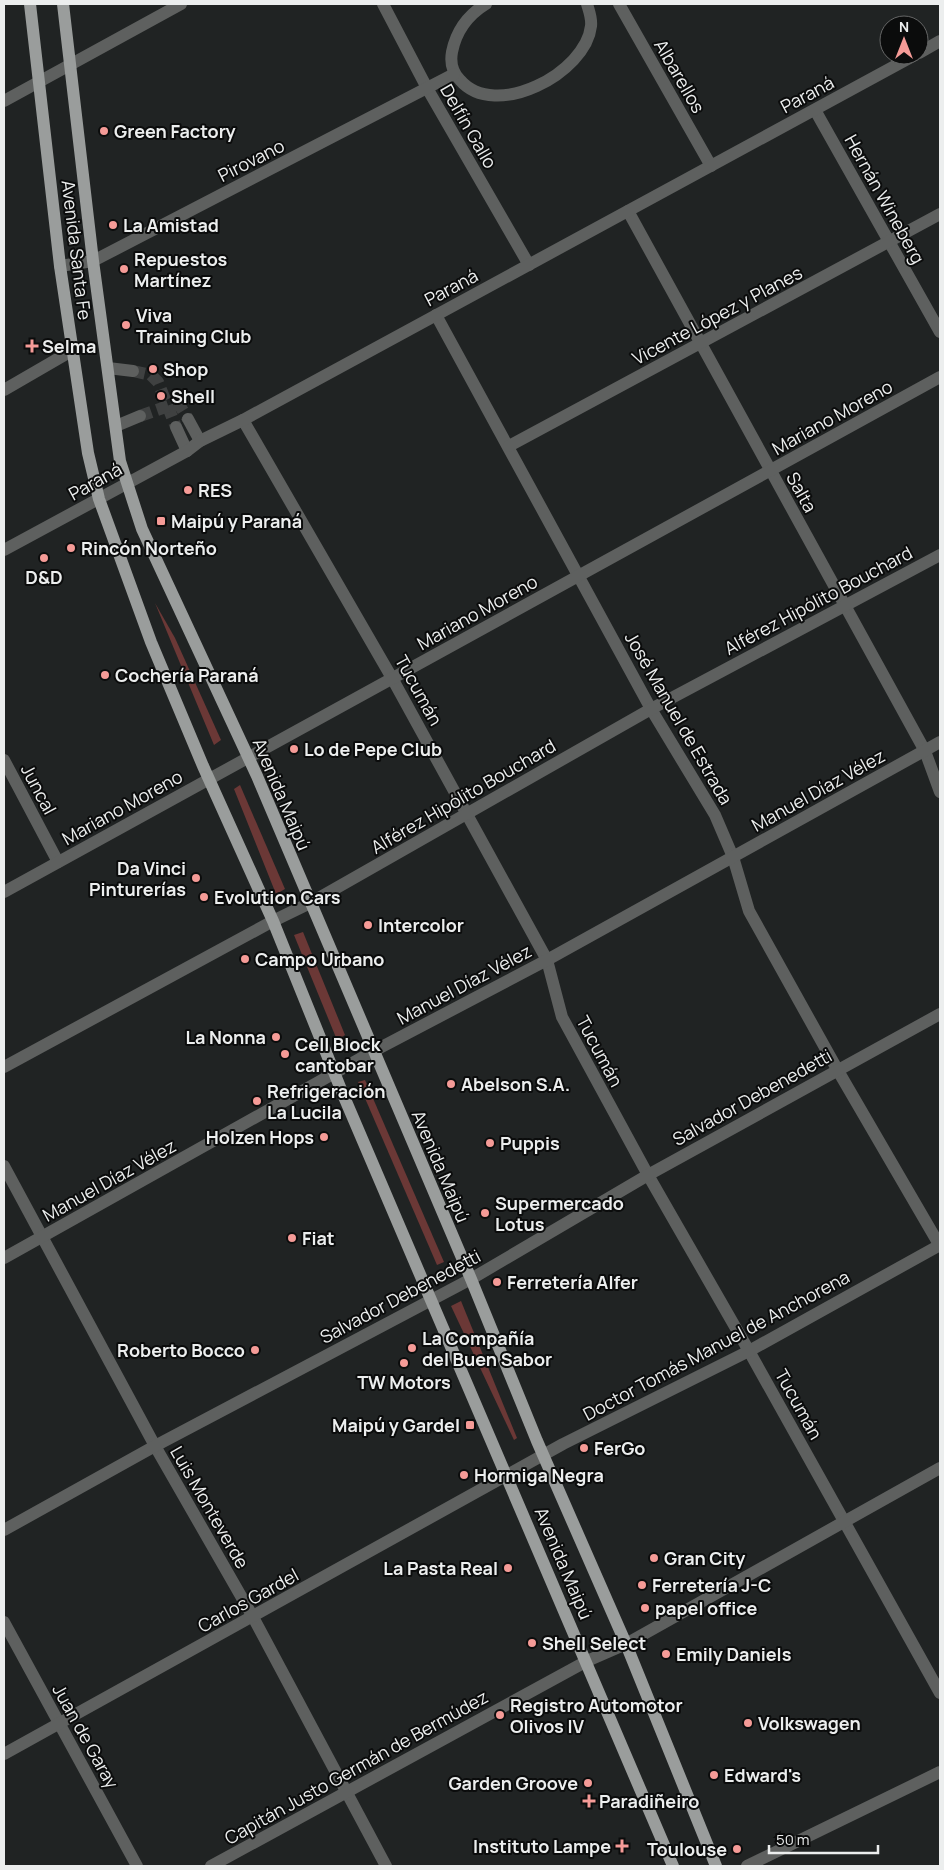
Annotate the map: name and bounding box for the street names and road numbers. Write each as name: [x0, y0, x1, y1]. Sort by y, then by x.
street label: Albarellos: [649, 35, 711, 117]
street label: Paraná: [776, 70, 838, 118]
street label: Delfín Gallo: [435, 79, 503, 173]
street label: Hernán Wineberg: [840, 130, 930, 268]
street label: Pirovano: [214, 133, 288, 187]
street label: Avenida Santa Fe: [57, 179, 97, 321]
street label: Vicente López y Planes: [628, 260, 806, 370]
street label: Paraná: [420, 263, 482, 311]
street label: Mariano Moreno: [767, 374, 897, 460]
street label: Paraná: [64, 457, 126, 505]
street label: Salta: [781, 468, 823, 516]
street label: Alférez Hipólito Bouchard: [720, 540, 916, 660]
street label: Mariano Moreno: [412, 569, 542, 655]
street label: José Manuel de Estrada: [620, 627, 738, 809]
street label: Tucumán: [390, 650, 448, 730]
street label: Alférez Hipólito Bouchard: [366, 733, 560, 859]
street label: Avenida Maipú: [248, 734, 316, 854]
street label: Manuel Díaz Vélez: [747, 743, 889, 837]
street label: Juncal: [16, 760, 62, 818]
street label: Mariano Moreno: [57, 764, 187, 850]
street label: Manuel Díaz Vélez: [393, 938, 535, 1030]
street label: Tucumán: [571, 1011, 629, 1091]
street label: Salvador Debenedetti: [668, 1043, 836, 1151]
street label: Avenida Maipú: [407, 1106, 475, 1226]
street label: Manuel Díaz Vélez: [38, 1133, 180, 1227]
street label: Salvador Debenedetti: [315, 1243, 485, 1349]
street label: Doctor Tomás Manuel de Anchorena: [578, 1264, 854, 1426]
street label: Tucumán: [770, 1364, 828, 1444]
street label: Luis Monteverde: [165, 1441, 255, 1573]
street label: Avenida Maipú: [530, 1503, 598, 1623]
street label: Carlos Gardel: [193, 1562, 303, 1638]
street label: Juan de Garay: [47, 1680, 125, 1793]
street label: Capitán Justo Germán de Bermúdez: [220, 1684, 492, 1850]

